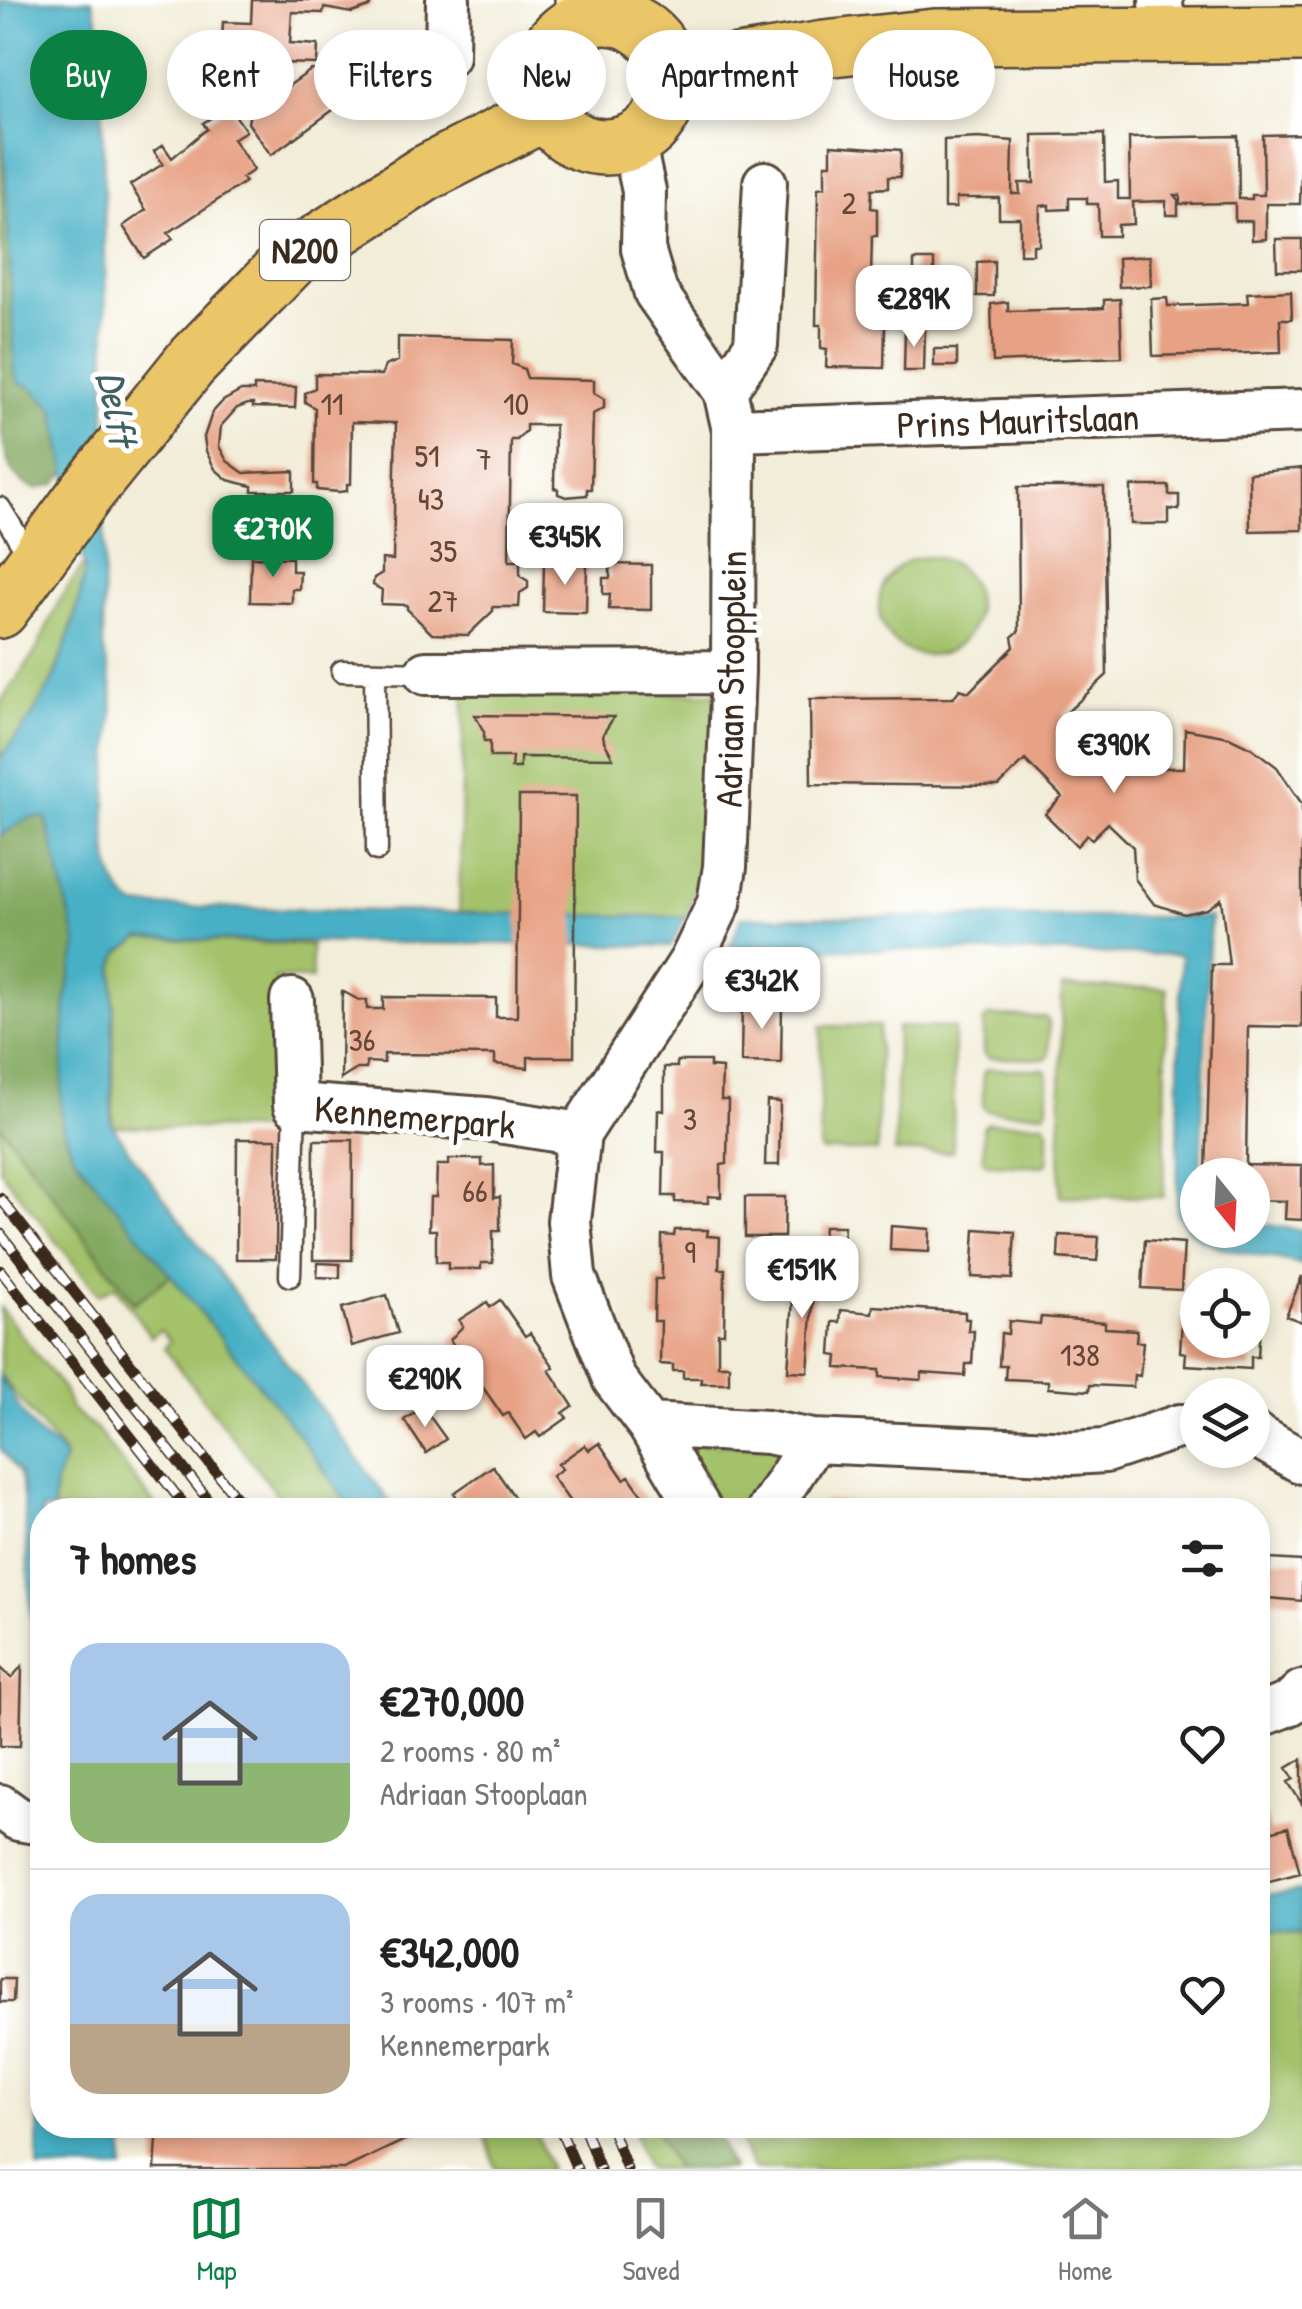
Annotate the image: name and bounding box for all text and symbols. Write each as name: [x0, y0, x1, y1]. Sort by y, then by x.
chip: Buy: [30, 30, 147, 120]
chip: Rent: [167, 30, 294, 120]
chip: Filters: [314, 30, 467, 120]
chip: New: [487, 30, 606, 120]
chip: Apartment: [626, 30, 833, 120]
chip: House: [853, 30, 995, 120]
house number: 2: [842, 181, 857, 224]
road number: N200: [260, 220, 350, 280]
pin: €289K: [844, 265, 984, 350]
text: €289K: [878, 276, 950, 319]
water label: Delft: [85, 367, 152, 454]
house number: 11: [320, 382, 344, 425]
house number: 10: [503, 382, 529, 425]
street label: Prins Mauritslaan: [896, 390, 1140, 450]
house number: 51: [414, 434, 440, 477]
house number: 7: [476, 437, 492, 480]
house number: 43: [418, 477, 444, 520]
pin: €270K: [203, 495, 343, 580]
pin: €345K: [495, 503, 635, 588]
text: €270K: [234, 506, 312, 549]
text: €345K: [529, 514, 601, 557]
house number: 35: [429, 529, 457, 572]
street label: Adriaan Stoopplein: [702, 550, 758, 808]
house number: 27: [428, 579, 458, 622]
pin: €390K: [1044, 711, 1184, 796]
text: €390K: [1078, 722, 1150, 765]
pin: €342K: [692, 947, 832, 1032]
text: €342K: [725, 958, 799, 1001]
house number: 36: [348, 1018, 376, 1061]
street label: Kennemerpark: [312, 1081, 518, 1151]
house number: 3: [683, 1097, 697, 1140]
north arrow: [1180, 1158, 1270, 1248]
map controls: [1180, 1158, 1270, 1468]
house number: 66: [462, 1169, 488, 1212]
house number: 9: [684, 1230, 696, 1273]
pin: €151K: [732, 1236, 872, 1321]
text: €151K: [768, 1247, 836, 1290]
button: locate: [1180, 1268, 1270, 1358]
house number: 138: [1060, 1333, 1100, 1376]
pin: €290K: [355, 1345, 495, 1430]
text: €290K: [388, 1356, 462, 1399]
button: layers: [1180, 1378, 1270, 1468]
text: 7 homes: [70, 1530, 196, 1587]
icon: filters: [1175, 1531, 1230, 1586]
text: €270,000: [380, 1672, 524, 1729]
icon: home: [150, 1683, 270, 1803]
icon: heart: [1175, 1716, 1230, 1771]
text: 2 rooms · 80 m²: [380, 1729, 560, 1772]
text: Adriaan Stooplaan: [380, 1772, 588, 1815]
text: €342,000: [380, 1923, 519, 1980]
icon: home: [150, 1934, 270, 2054]
icon: heart: [1175, 1967, 1230, 2022]
text: 3 rooms · 107 m²: [380, 1980, 573, 2023]
text: Kennemerpark: [380, 2023, 550, 2066]
tab: Map: [189, 2191, 244, 2289]
tab: Saved: [622, 2191, 680, 2289]
tab: Home: [1058, 2191, 1113, 2289]

